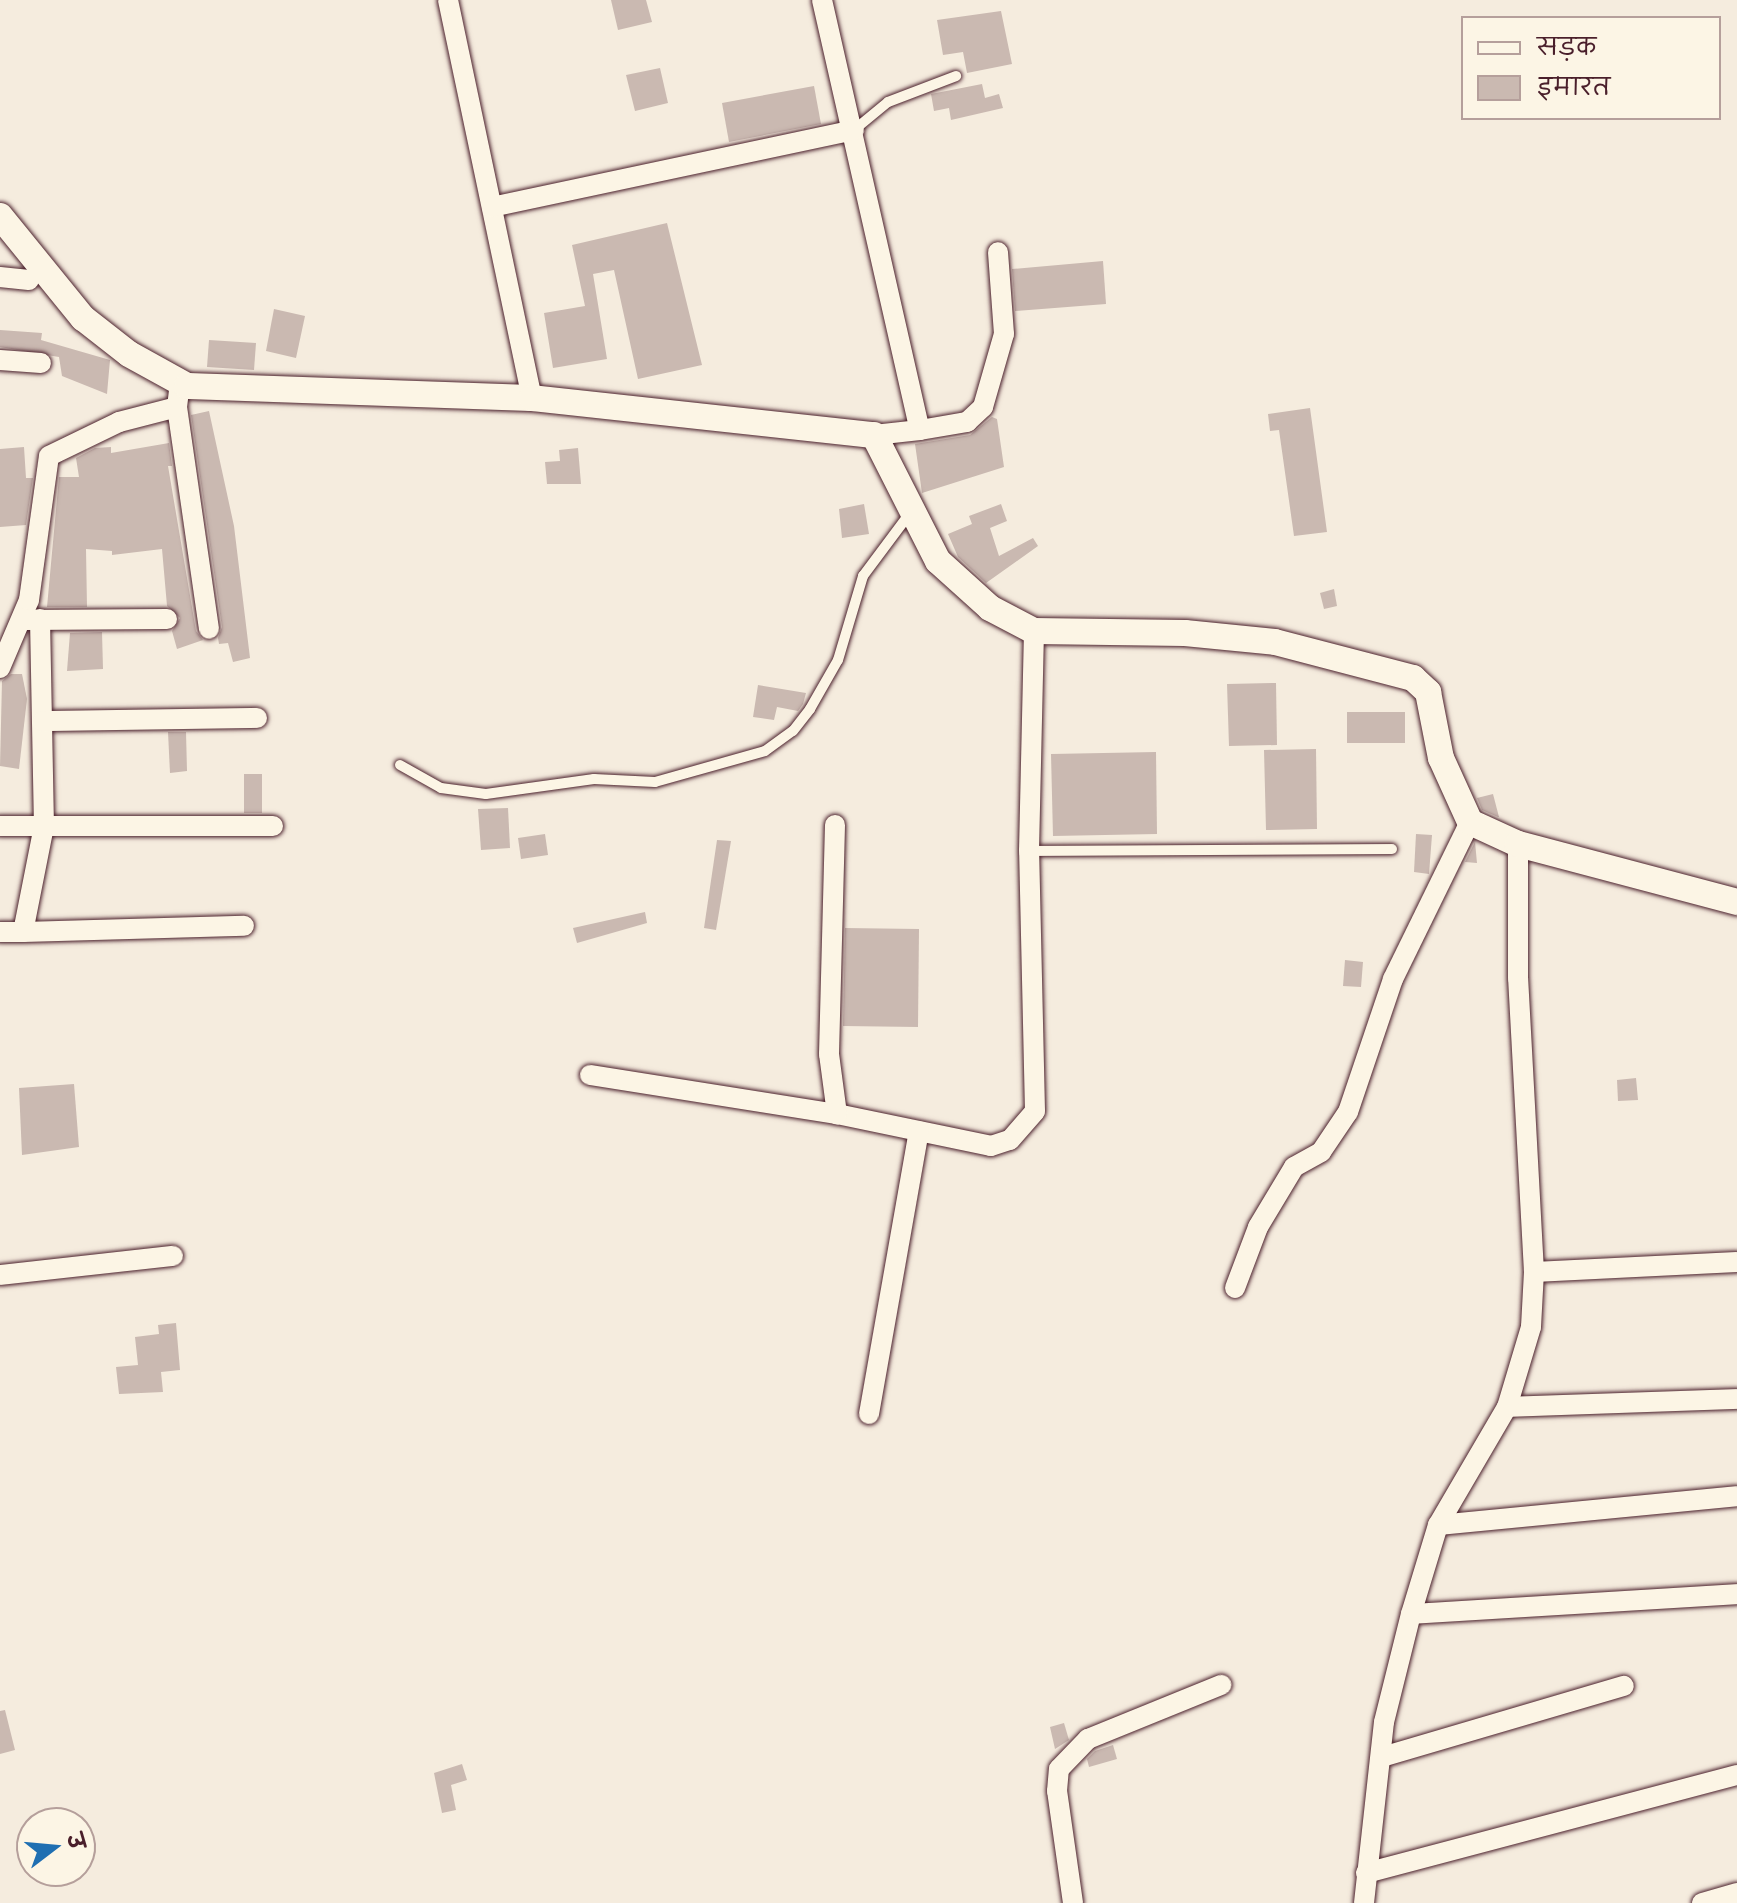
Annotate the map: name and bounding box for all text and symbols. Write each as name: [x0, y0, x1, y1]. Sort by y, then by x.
legend: [1461, 16, 1721, 120]
text: सड़क: [1537, 27, 1596, 63]
text: इमारत: [1537, 67, 1610, 103]
north arrow: [16, 1807, 96, 1887]
text: उ: [60, 1829, 96, 1852]

